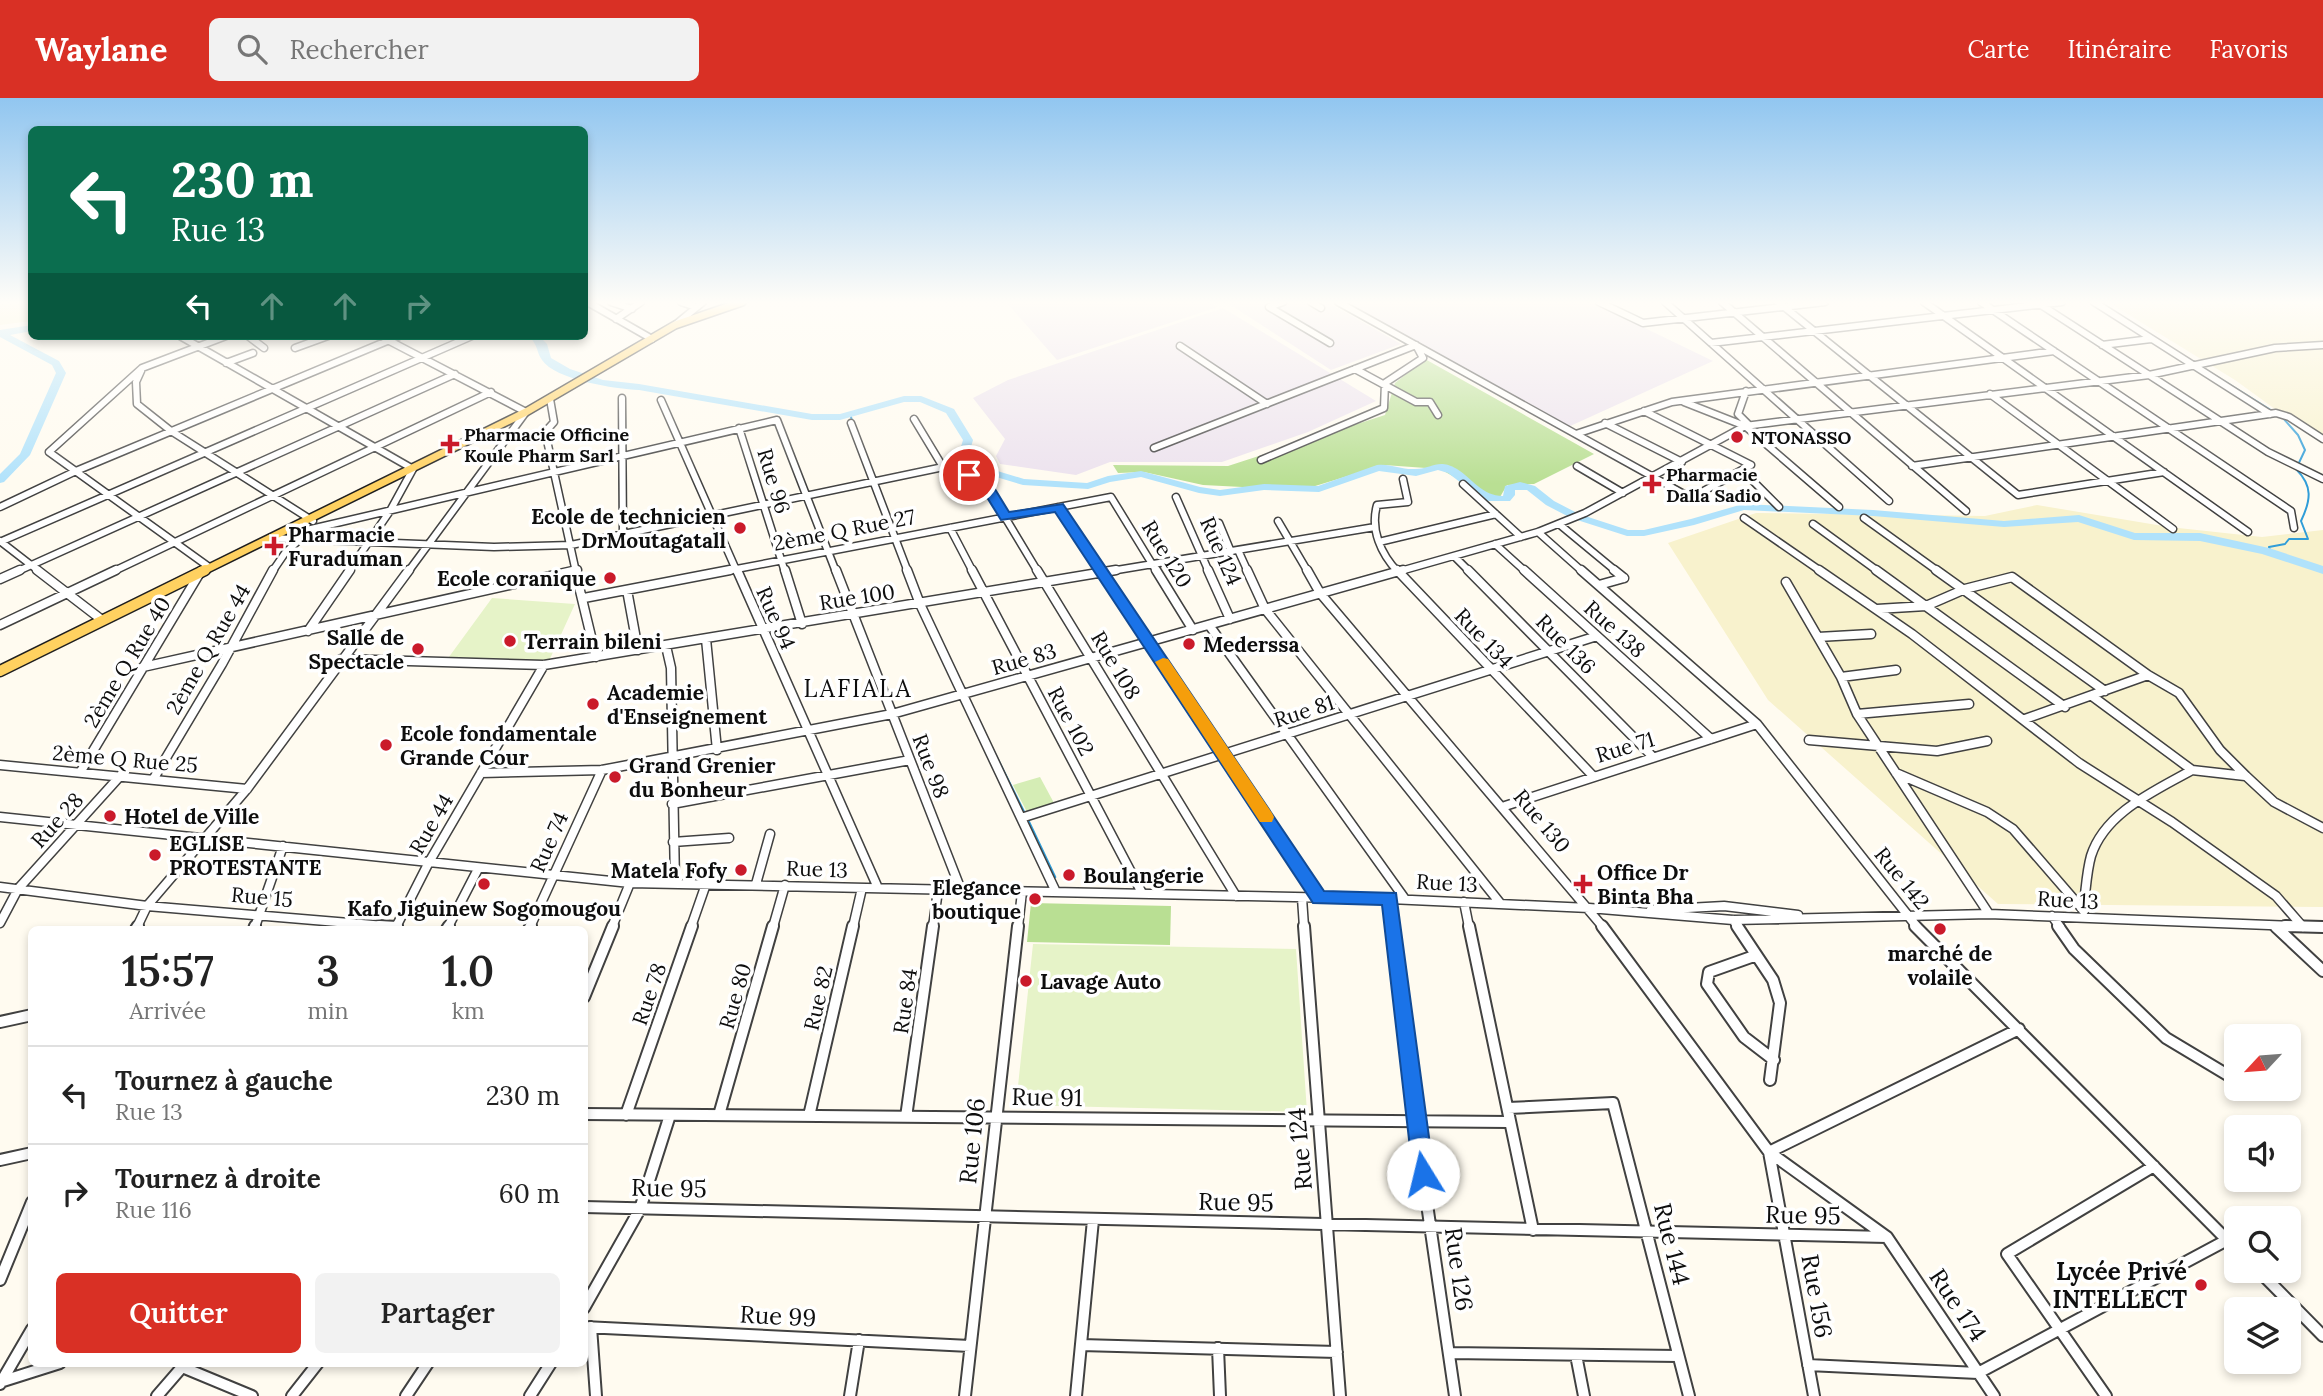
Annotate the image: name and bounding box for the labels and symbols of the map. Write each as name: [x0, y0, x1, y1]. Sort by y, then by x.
place label: Pharmacie Officine Koule Pharm Sarl: [464, 423, 629, 467]
place label: NTONASSO: [1751, 426, 1851, 449]
marker: NTONASSO: [1729, 429, 1745, 445]
marker: Pharmacie Officine Koule Pharm Sarl: [442, 436, 458, 452]
street label: Rue 96: [751, 445, 797, 517]
pin: [939, 445, 999, 505]
place label: Pharmacie Dalla Sadio: [1666, 463, 1761, 507]
marker: Pharmacie Dalla Sadio: [1644, 476, 1660, 492]
place label: Ecole de technicien DrMoutagatall: [531, 503, 726, 554]
street label: 2ème Q Rue 27: [771, 503, 918, 557]
street label: Rue 124: [1194, 512, 1248, 590]
street label: Rue 120: [1136, 515, 1198, 593]
marker: Ecole de technicien DrMoutagatall: [732, 520, 748, 536]
place label: Pharmacie Furaduman: [288, 521, 403, 572]
marker: Pharmacie Furaduman: [266, 538, 282, 554]
place label: Ecole coranique: [437, 565, 596, 592]
marker: Ecole coranique: [602, 570, 618, 586]
street label: Rue 100: [817, 578, 897, 616]
street label: 2ème Q Rue 44: [160, 579, 256, 719]
street label: Rue 94: [750, 582, 802, 654]
street label: 2ème Q Rue 40: [77, 592, 177, 732]
street label: Rue 138: [1579, 594, 1651, 664]
street label: Rue 134: [1449, 602, 1519, 674]
street label: Rue 136: [1530, 608, 1602, 680]
place label: Salle de Spectacle: [308, 624, 404, 675]
street label: Rue 108: [1085, 626, 1147, 704]
place label: Terrain bileni: [524, 628, 662, 655]
place label: Mederssa: [1203, 631, 1299, 658]
marker: Terrain bileni: [502, 633, 518, 649]
marker: Mederssa: [1181, 636, 1197, 652]
street label: Rue 83: [988, 637, 1060, 681]
marker: Salle de Spectacle: [410, 641, 426, 657]
district label: LAFIALA: [804, 673, 912, 704]
place label: Academie d'Enseignement: [607, 679, 767, 730]
street label: Rue 102: [1042, 682, 1100, 760]
street label: Rue 81: [1270, 689, 1338, 733]
marker: Academie d'Enseignement: [585, 696, 601, 712]
place label: Ecole fondamentale Grande Cour: [400, 720, 597, 771]
street label: Rue 71: [1592, 725, 1658, 769]
street label: Rue 98: [906, 730, 956, 802]
marker: Ecole fondamentale Grande Cour: [378, 737, 394, 753]
street label: 2ème Q Rue 25: [51, 739, 199, 779]
place label: Grand Grenier du Bonheur: [629, 752, 776, 803]
marker: Grand Grenier du Bonheur: [607, 769, 623, 785]
street label: Rue 130: [1508, 784, 1576, 858]
street label: Rue 28: [25, 787, 89, 853]
street label: Rue 44: [403, 789, 459, 859]
place label: Hotel de Ville: [124, 803, 259, 830]
marker: Hotel de Ville: [102, 808, 118, 824]
street label: Rue 74: [524, 808, 574, 876]
place label: EGLISE PROTESTANTE: [169, 830, 322, 881]
street label: Rue 142: [1869, 841, 1935, 915]
marker: EGLISE PROTESTANTE: [147, 847, 163, 863]
street label: Rue 13: [786, 854, 848, 884]
place label: Matela Fofy: [611, 857, 727, 884]
place label: Office Dr Binta Bha: [1597, 859, 1694, 910]
marker: Matela Fofy: [733, 862, 749, 878]
place label: Boulangerie: [1083, 862, 1204, 889]
marker: Boulangerie: [1061, 867, 1077, 883]
street label: Rue 13: [1415, 868, 1479, 898]
place label: Elegance boutique: [931, 874, 1021, 925]
marker: Kafo Jiguinew Sogomougou: [476, 876, 492, 892]
marker: Office Dr Binta Bha: [1575, 876, 1591, 892]
street label: Rue 15: [230, 881, 294, 913]
street label: Rue 13: [2036, 885, 2100, 915]
marker: Elegance boutique: [1027, 891, 1043, 907]
place label: Kafo Jiguinew Sogomougou: [347, 895, 621, 922]
marker: marché de volaile: [1932, 921, 1948, 937]
place label: marché de volaile: [1888, 940, 1992, 991]
street label: Rue 78: [626, 959, 672, 1029]
street label: Rue 80: [713, 960, 757, 1032]
street label: Rue 82: [797, 963, 839, 1033]
street label: Rue 84: [887, 967, 923, 1035]
place label: Lavage Auto: [1040, 968, 1161, 995]
marker: Lavage Auto: [1018, 973, 1034, 989]
north arrow: [2224, 1024, 2301, 1101]
street label: Rue 91: [1011, 1081, 1083, 1113]
street label: Rue 106: [952, 1096, 992, 1186]
street label: Rue 124: [1281, 1106, 1319, 1192]
position arrow: [1386, 1137, 1460, 1211]
street label: Rue 95: [631, 1172, 707, 1204]
street label: Rue 95: [1198, 1186, 1274, 1218]
street label: Rue 95: [1765, 1199, 1841, 1231]
street label: Rue 144: [1647, 1200, 1697, 1288]
street label: Rue 126: [1438, 1225, 1480, 1313]
street label: Rue 156: [1794, 1252, 1840, 1340]
place label: Lycée Privé INTELLECT: [2053, 1256, 2187, 1315]
street label: Rue 174: [1922, 1263, 1994, 1347]
marker: Lycée Privé INTELLECT: [2193, 1277, 2209, 1293]
street label: Rue 99: [739, 1299, 817, 1333]

